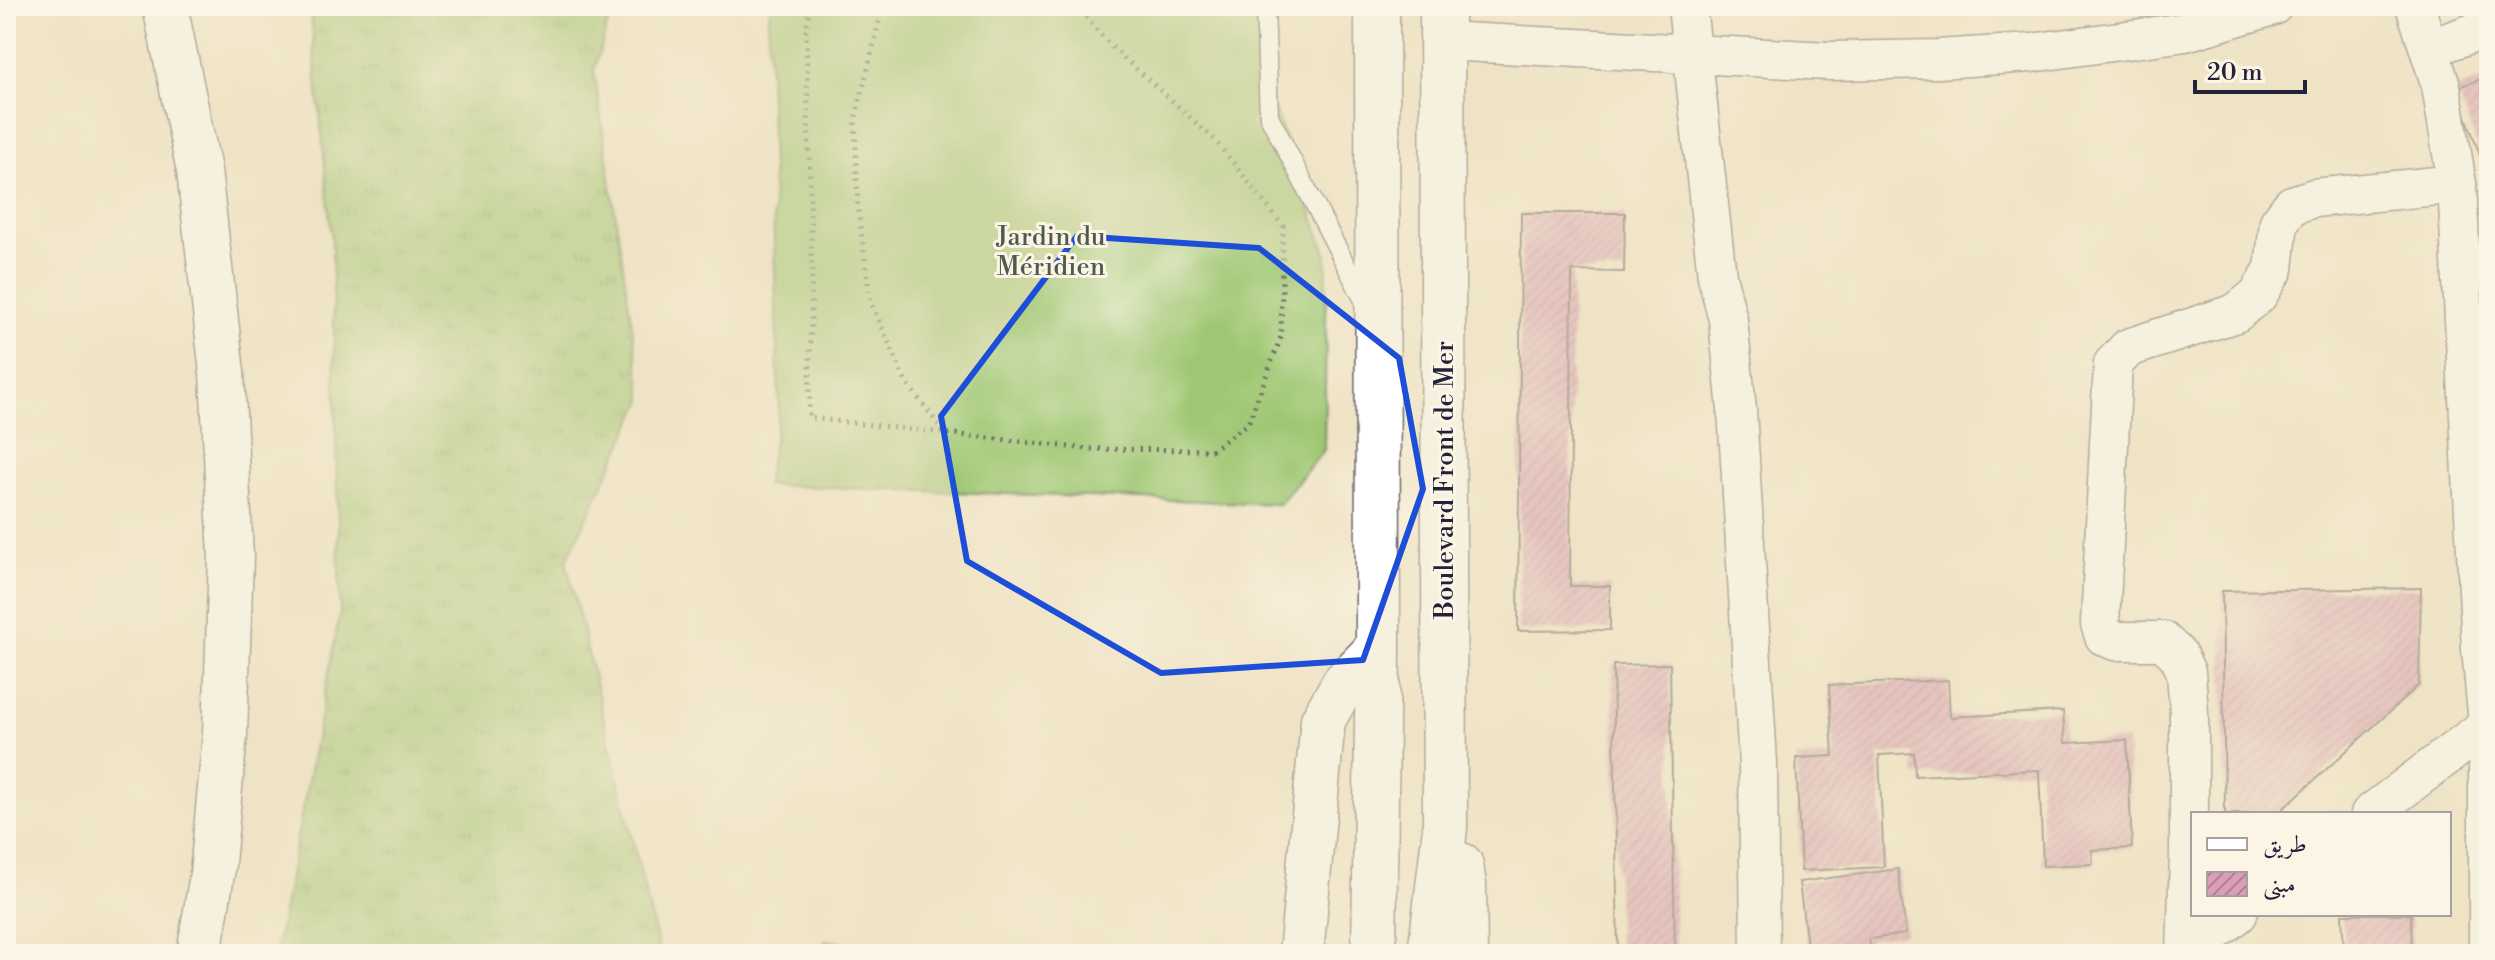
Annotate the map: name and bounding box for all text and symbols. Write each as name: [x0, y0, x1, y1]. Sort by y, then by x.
scale bar: [2195, 44, 2305, 94]
text: 20 m: [2207, 58, 2263, 88]
park label: Jardin du Méridien: [996, 221, 1106, 283]
street label: Boulevard Front de Mer: [1429, 341, 1461, 620]
legend: [2191, 812, 2451, 916]
text: طريق: [2263, 830, 2307, 860]
text: مبنى: [2263, 870, 2296, 901]

